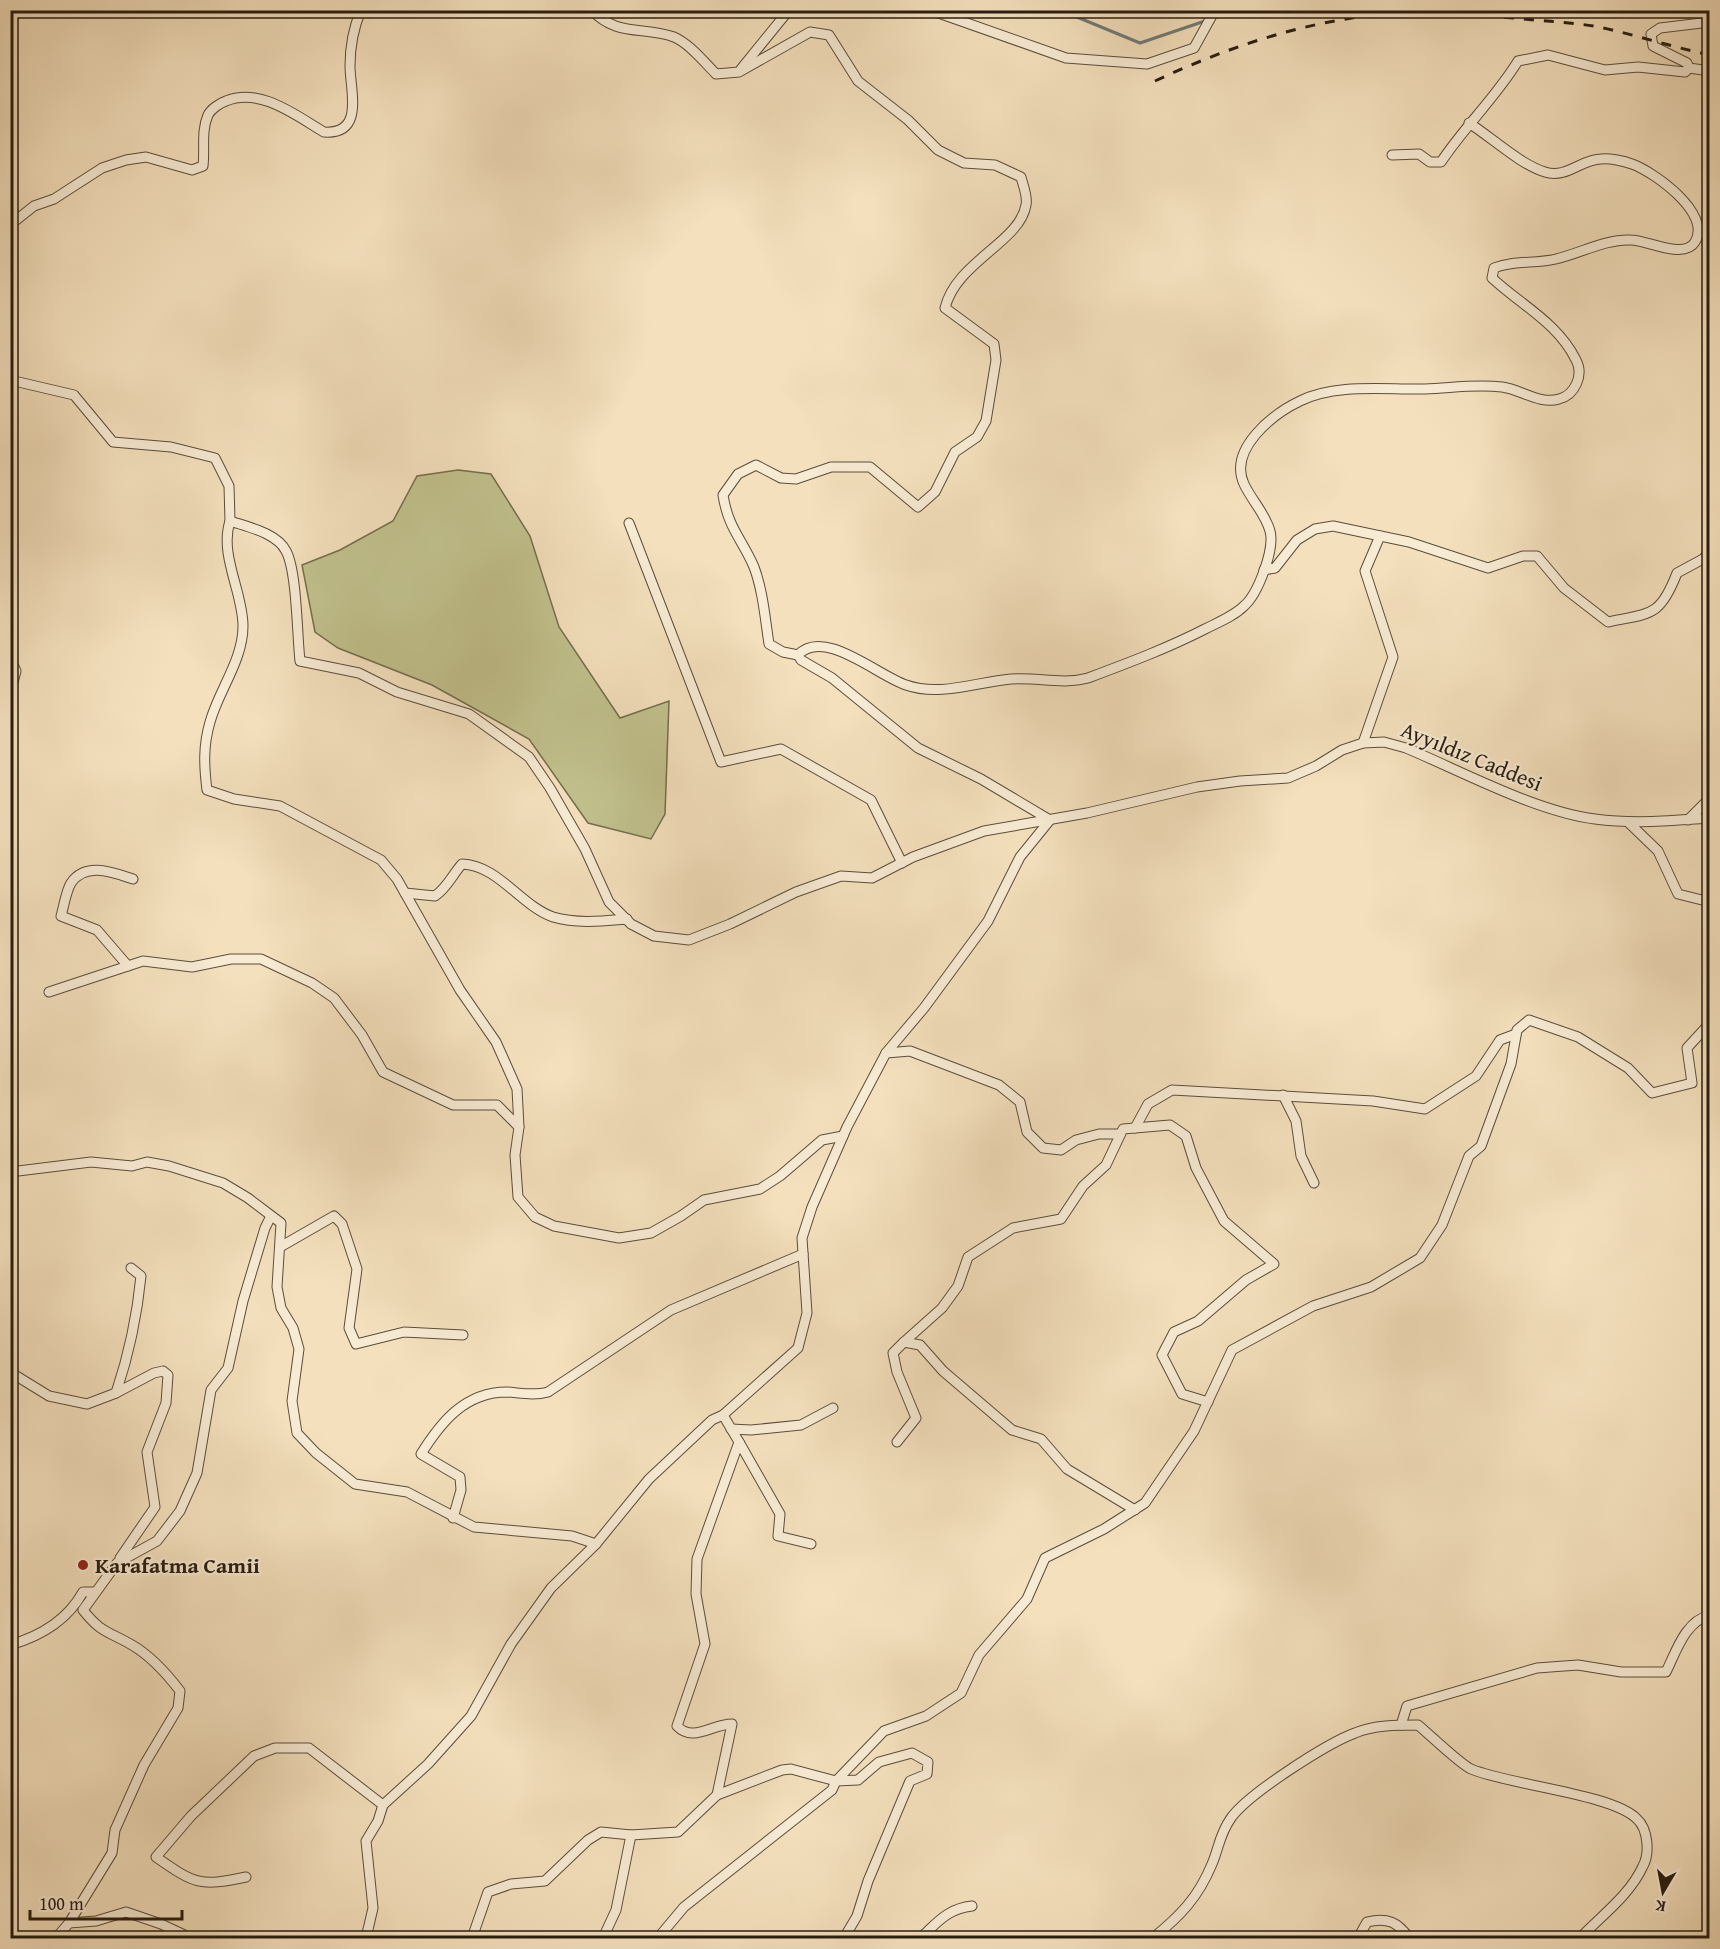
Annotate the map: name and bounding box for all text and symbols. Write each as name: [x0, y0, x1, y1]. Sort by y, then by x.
street label: Ayyıldız Caddesi: [1396, 713, 1548, 799]
place label: Karafatma Camii: [95, 1549, 260, 1581]
marker: Karafatma Camii: [76, 1558, 90, 1572]
north arrow: [1633, 1862, 1693, 1922]
scale bar: [30, 1883, 182, 1921]
text: 100 m: [39, 1890, 84, 1917]
text: K: [1652, 1894, 1667, 1919]

